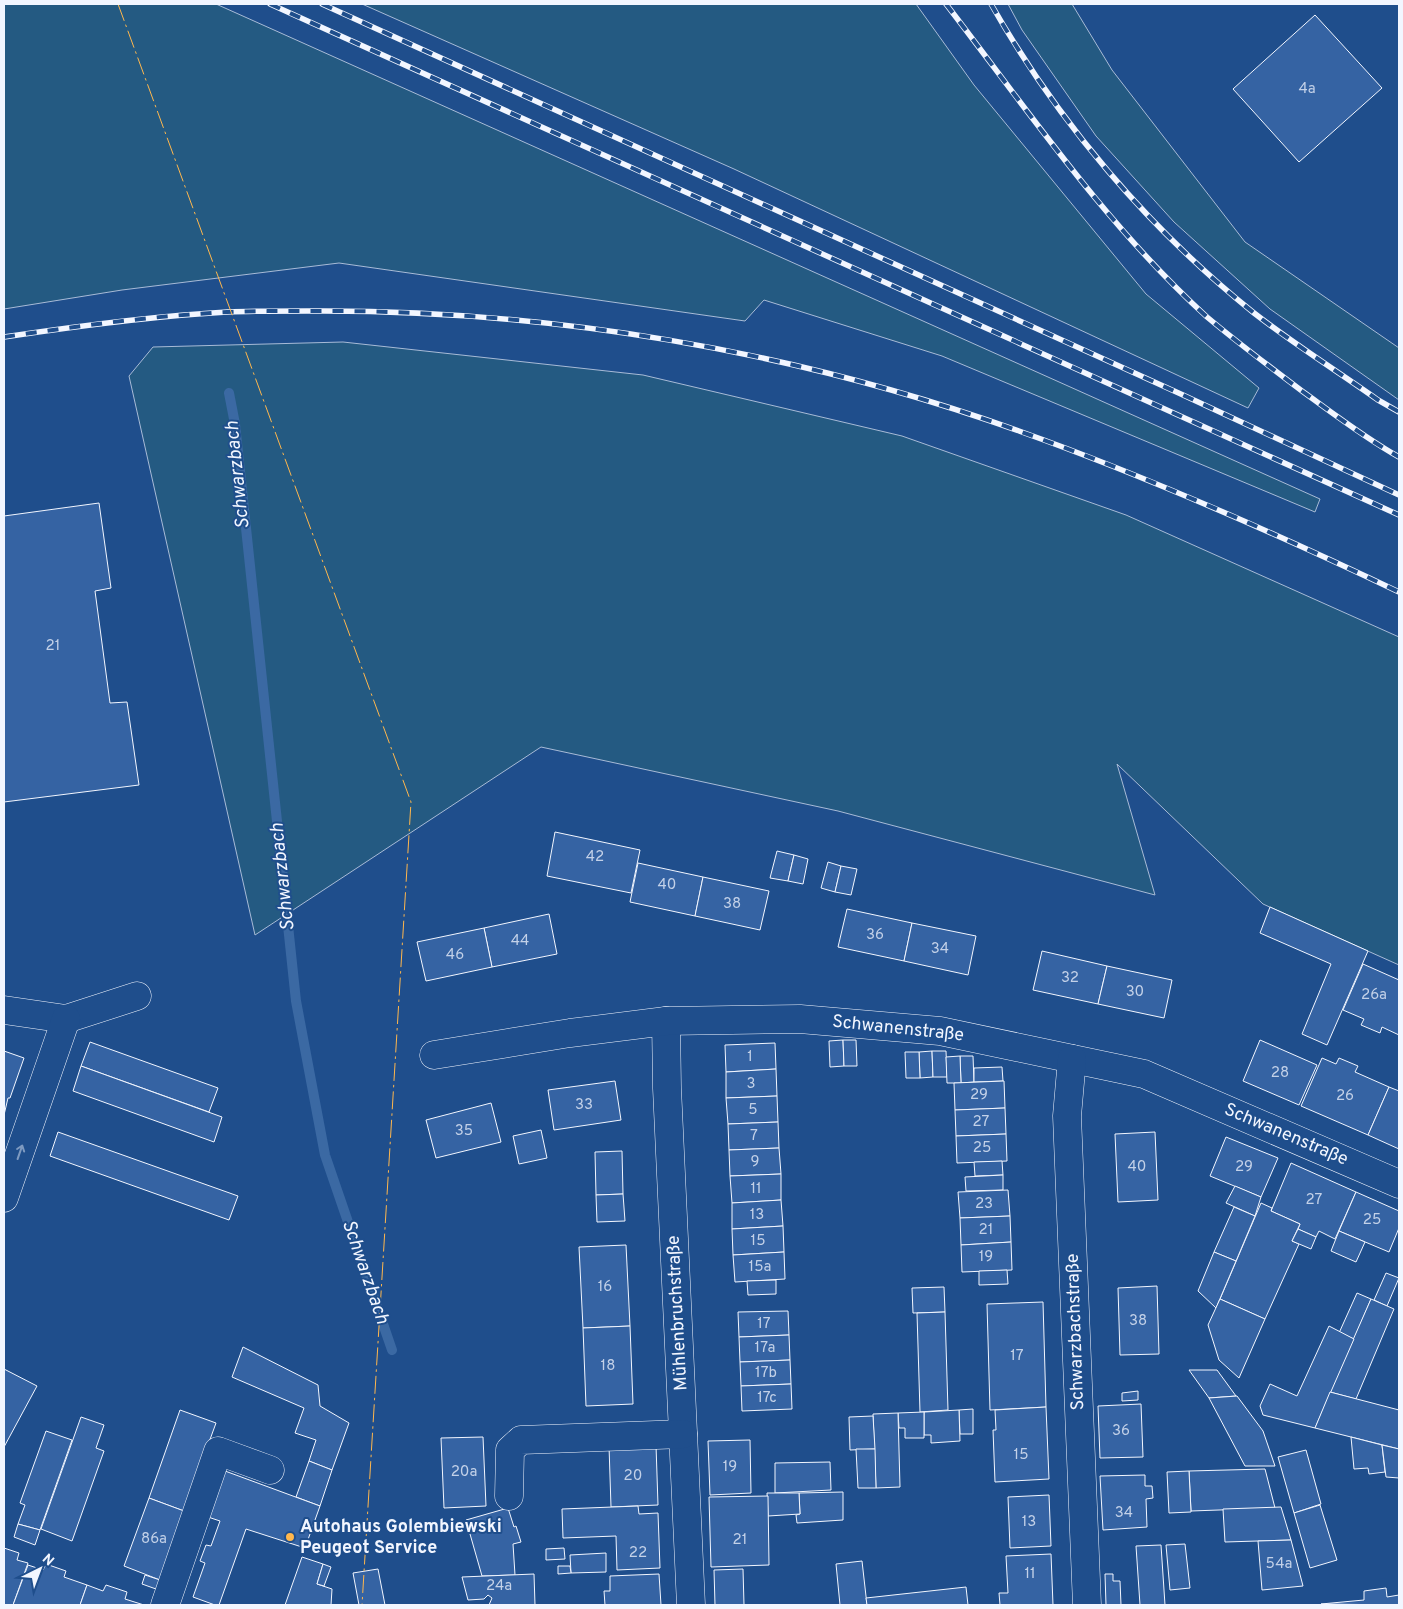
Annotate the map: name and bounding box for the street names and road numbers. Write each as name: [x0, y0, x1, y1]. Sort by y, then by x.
street label: Schwanenstraße: [831, 1011, 965, 1047]
street label: Schwanenstraße: [1221, 1099, 1351, 1171]
street label: Mühlenbruchstraße: [662, 1235, 694, 1391]
street label: Schwarzbachstraße: [1062, 1253, 1090, 1411]

